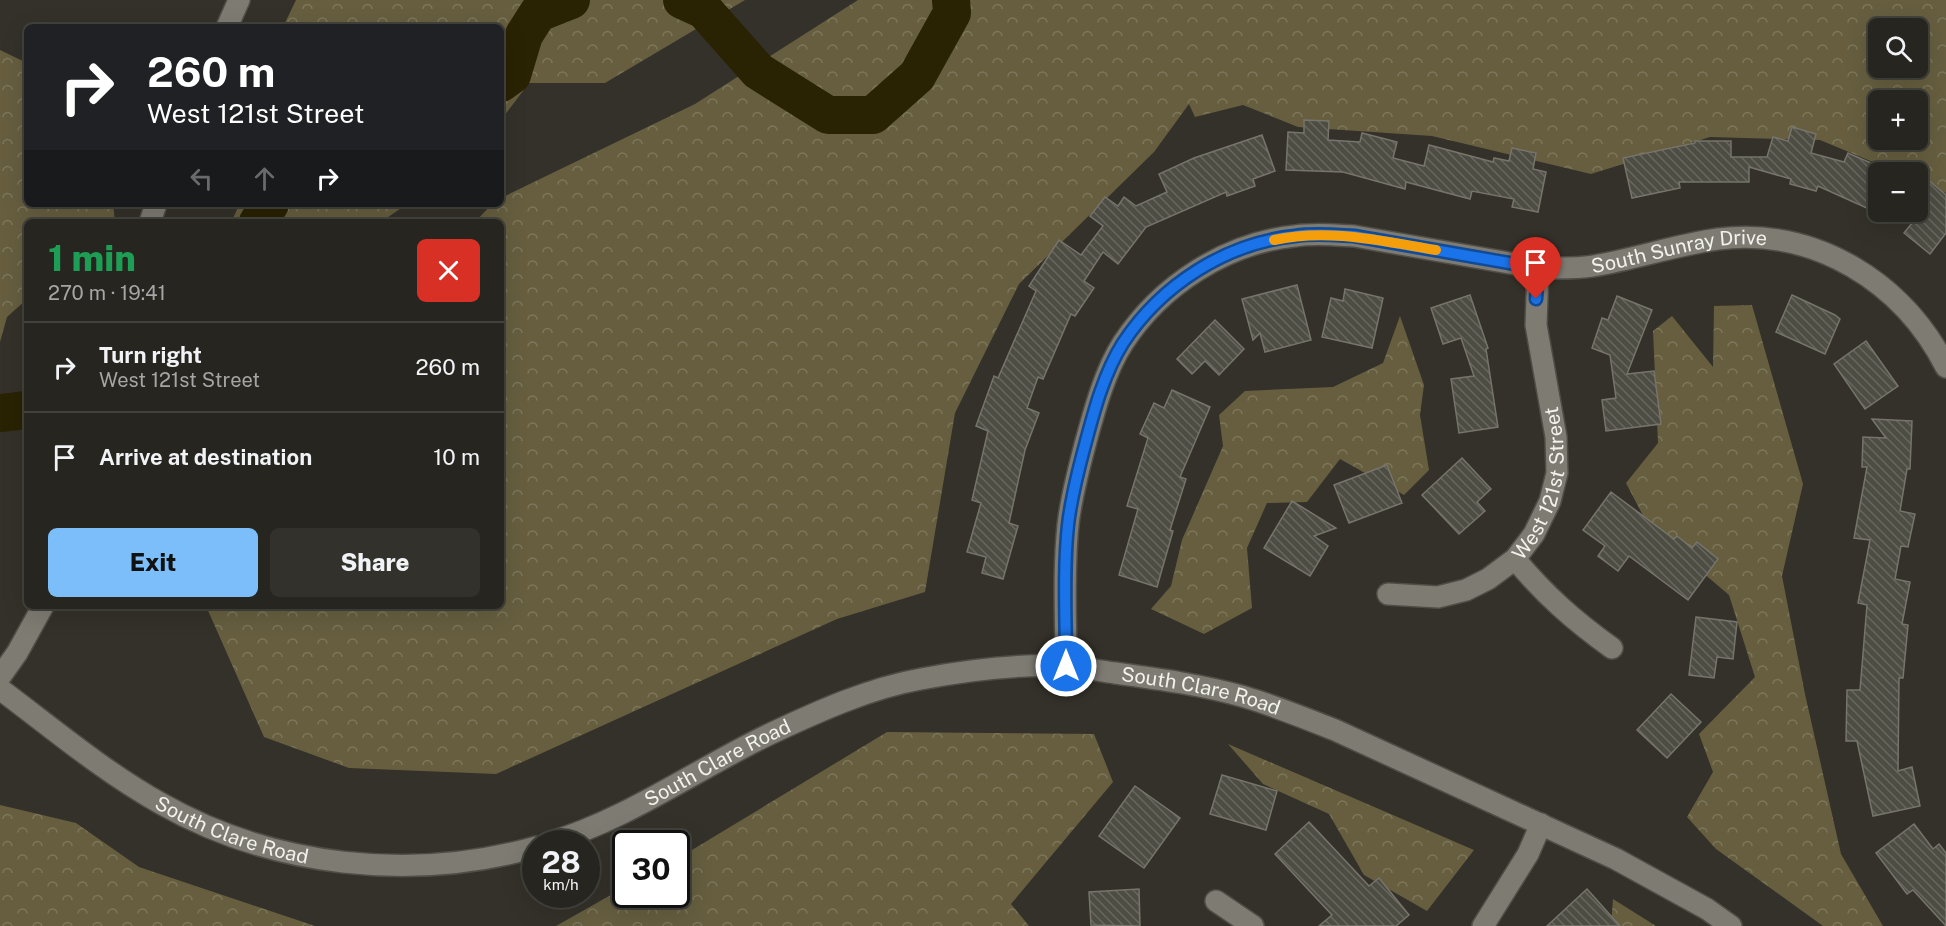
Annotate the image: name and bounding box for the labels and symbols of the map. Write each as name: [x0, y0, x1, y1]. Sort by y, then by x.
street label: South Sunray Drive: [1589, 225, 1768, 278]
pin: [1510, 237, 1561, 299]
street label: West 121st Street: [1507, 405, 1569, 564]
position arrow: [1034, 634, 1098, 698]
street label: South Clare Road: [1120, 662, 1284, 720]
street label: South Clare Road: [640, 714, 794, 812]
street label: South Clare Road: [151, 791, 311, 869]
speed limit sign: 30: [612, 830, 690, 908]

